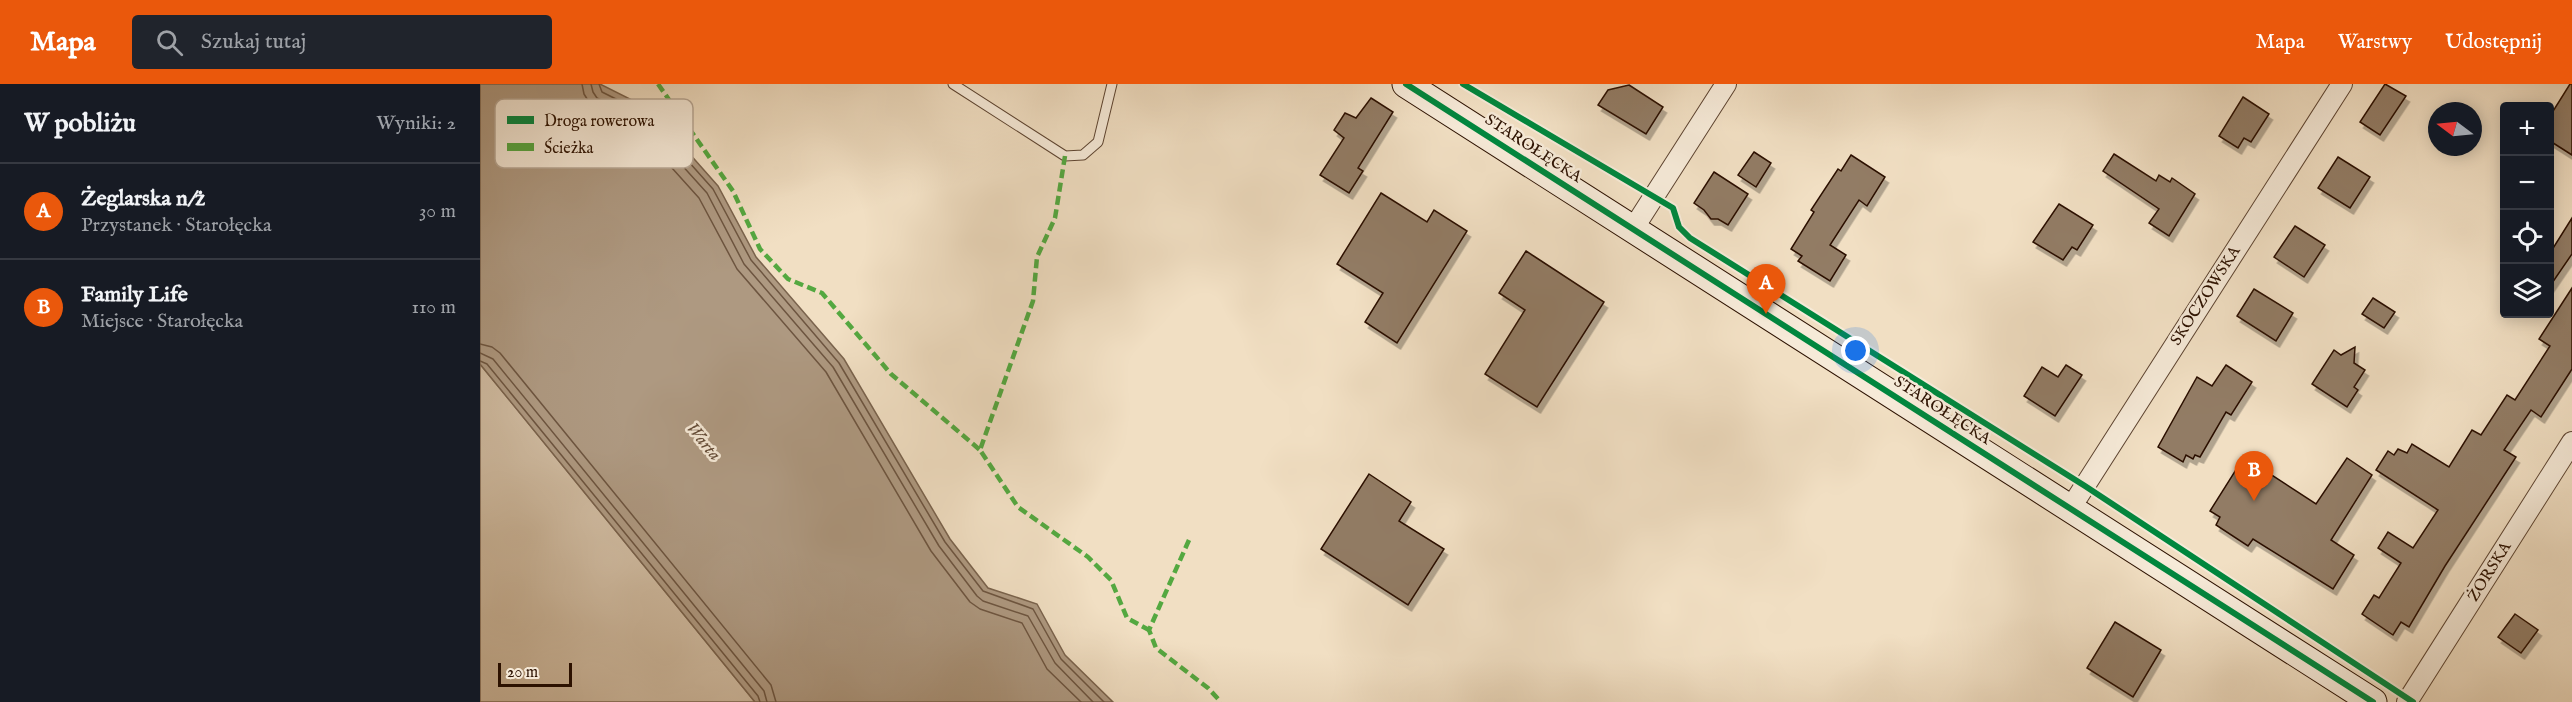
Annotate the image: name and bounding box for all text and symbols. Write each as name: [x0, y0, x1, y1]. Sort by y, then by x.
search box: [132, 15, 552, 69]
text: Mapa: [30, 25, 96, 60]
icon: search: [153, 26, 186, 59]
text: Szukaj tutaj: [201, 28, 306, 56]
text: Mapa: [2255, 29, 2305, 56]
text: Warstwy: [2338, 29, 2412, 56]
text: Udostępnij: [2445, 29, 2542, 56]
legend: [495, 99, 693, 168]
north arrow: [2428, 102, 2482, 156]
map controls: [2500, 102, 2554, 318]
button: +: [2500, 102, 2554, 156]
text: W pobliżu: [24, 107, 136, 140]
street label: STAROŁĘCKA: [1481, 110, 1586, 188]
text: Wyniki: 2: [376, 111, 456, 136]
text: Droga rowerowa: [544, 112, 654, 132]
text: Ścieżka: [544, 137, 594, 159]
button: −: [2500, 156, 2554, 210]
text: Żeglarska n/ż: [81, 185, 205, 213]
text: A: [37, 199, 50, 224]
text: 30 m: [419, 199, 456, 224]
button: locate: [2500, 210, 2554, 264]
text: Przystanek · Starołęcka: [81, 213, 272, 238]
street label: SKOCZOWSKA: [2166, 242, 2246, 349]
pin: A: [1746, 264, 1786, 314]
button: layers: [2500, 264, 2554, 318]
text: Family Life: [81, 281, 188, 309]
text: B: [37, 295, 50, 320]
text: 110 m: [412, 295, 456, 320]
text: Miejsce · Starołęcka: [81, 309, 243, 334]
your location: [1841, 336, 1870, 365]
street label: STAROŁĘCKA: [1890, 372, 1995, 450]
water label: Warta: [680, 418, 726, 466]
pin: B: [2234, 452, 2274, 501]
street label: ŻORSKA: [2462, 536, 2517, 606]
scale bar: [498, 660, 572, 688]
text: 20 m: [507, 663, 538, 683]

